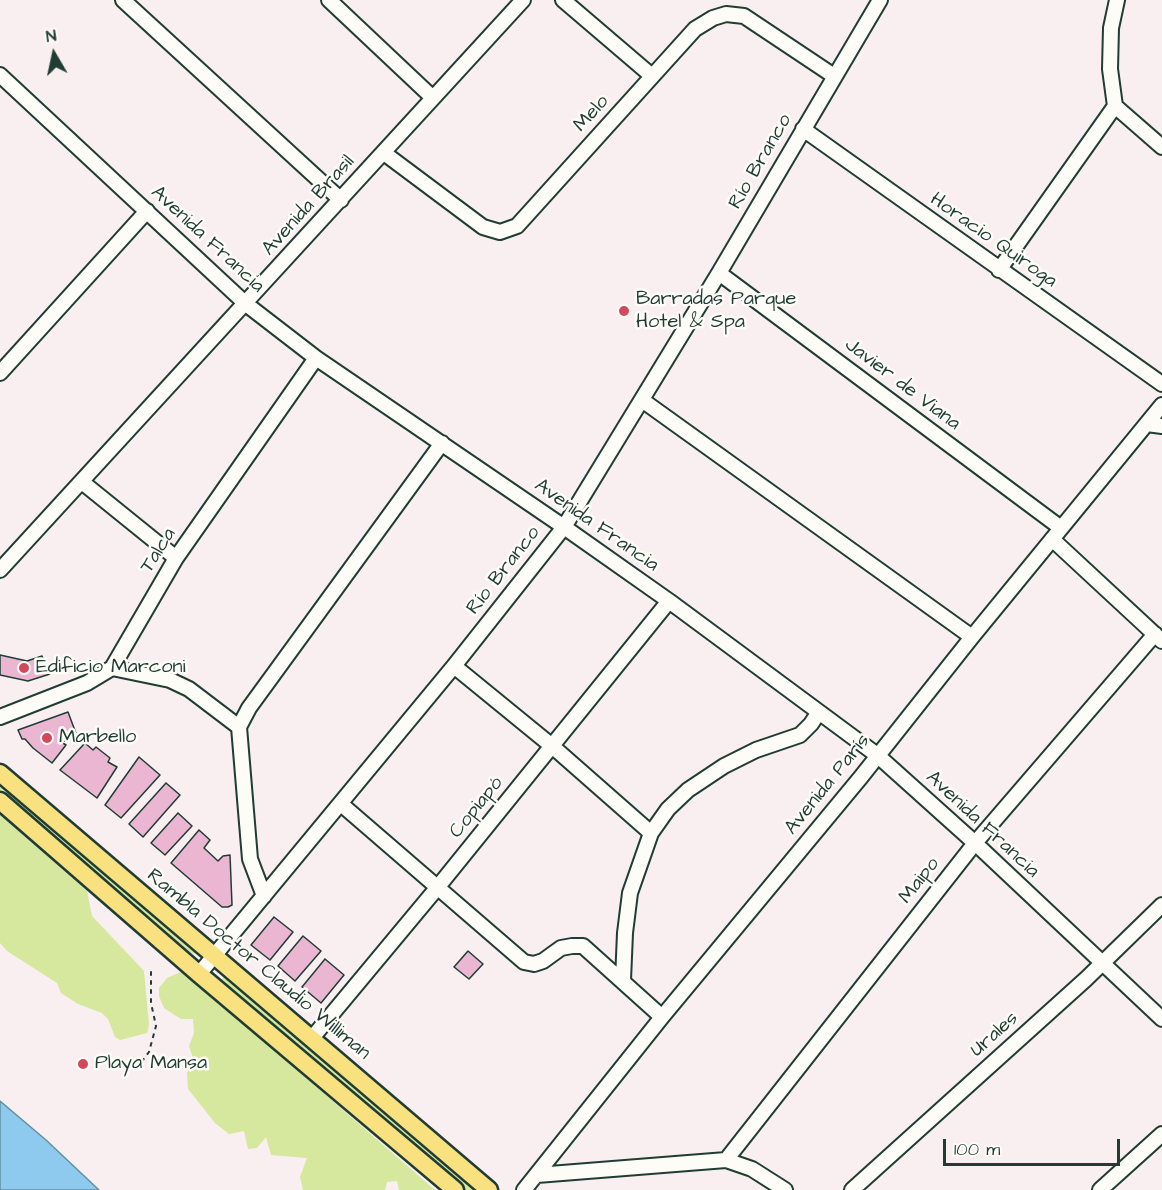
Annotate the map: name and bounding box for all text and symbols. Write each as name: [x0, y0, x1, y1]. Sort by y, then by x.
north arrow: [24, 24, 84, 84]
text: N: [45, 25, 58, 48]
street label: Melo: [569, 90, 615, 138]
street label: Río Branco: [724, 110, 798, 214]
street label: Avenida Brasil: [258, 151, 360, 261]
street label: Avenida Francia: [145, 181, 269, 299]
street label: Horacio Quiroga: [925, 188, 1061, 294]
place label: Barradas Parque Hotel & Spa: [636, 288, 796, 335]
marker: Barradas Parque Hotel & Spa: [617, 304, 631, 318]
street label: Javier de Viana: [839, 334, 965, 436]
street label: Avenida Francia: [529, 474, 663, 578]
street label: Río Branco: [462, 522, 546, 620]
street label: Talca: [136, 524, 182, 578]
place label: Edificio Marconi: [36, 656, 186, 680]
marker: Edificio Marconi: [17, 661, 31, 675]
place label: Marbello: [59, 726, 136, 750]
street label: Avenida París: [780, 730, 876, 840]
marker: Marbello: [40, 731, 54, 745]
street label: Avenida Francia: [920, 766, 1044, 884]
street label: Copiapó: [445, 772, 509, 844]
street label: Maipo: [894, 853, 946, 909]
street label: Rambla Doctor Claudio Williman: [141, 864, 375, 1066]
street label: Urales: [966, 1007, 1024, 1063]
place label: Playa Mansa: [95, 1052, 207, 1076]
marker: Playa Mansa: [76, 1057, 90, 1071]
scale bar: [946, 1127, 1123, 1165]
text: 100 m: [954, 1137, 1000, 1162]

